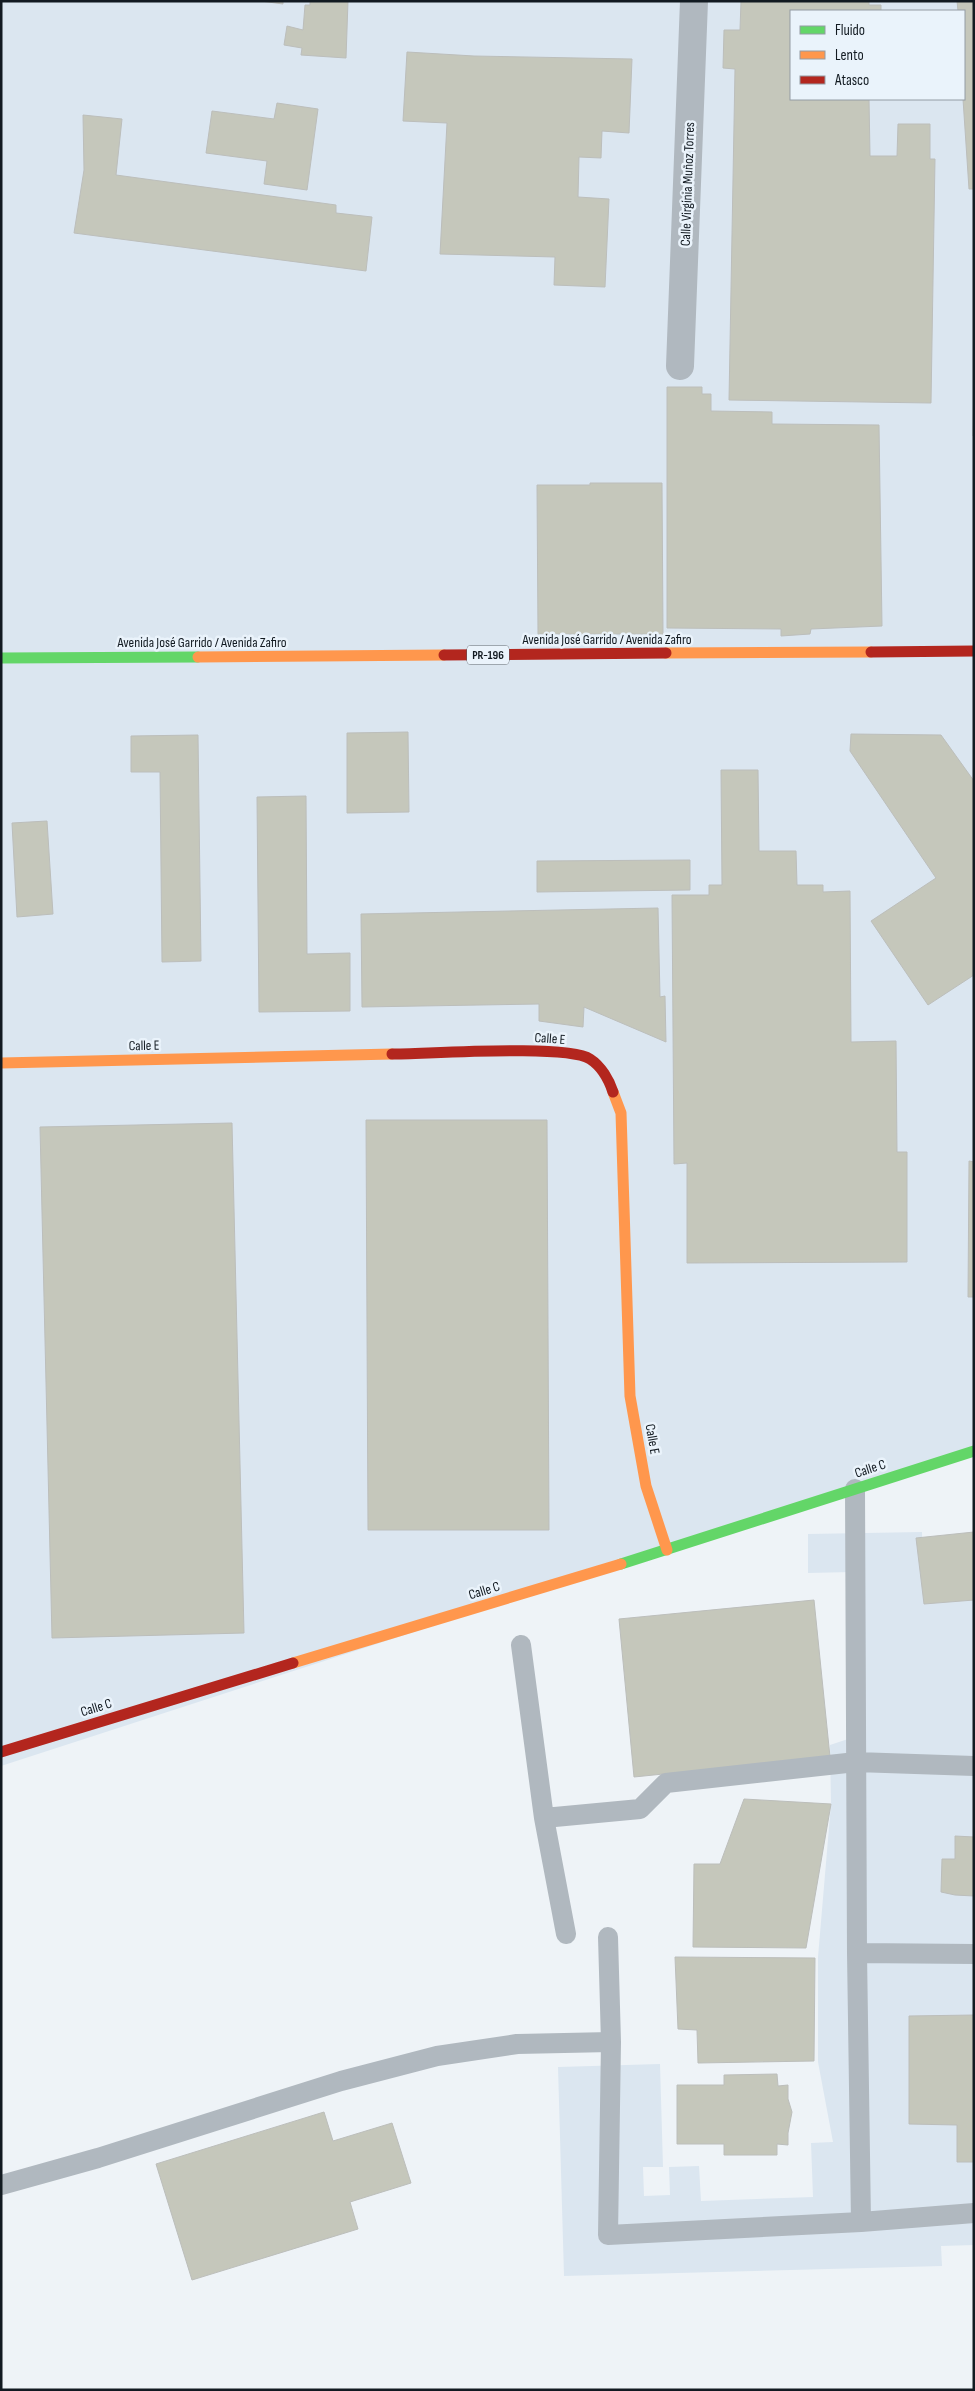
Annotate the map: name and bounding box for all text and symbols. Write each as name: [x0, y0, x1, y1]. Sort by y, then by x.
legend: [790, 10, 965, 100]
text: Fluido: [835, 21, 865, 40]
text: Lento: [835, 46, 864, 65]
text: Atasco: [834, 71, 869, 90]
street label: Calle Virginia Muñoz Torres: [677, 122, 698, 246]
street label: Avenida José Garrido / Avenida Zafiro: [521, 631, 692, 648]
street label: Avenida José Garrido / Avenida Zafiro: [116, 634, 287, 651]
road number: PR-196: [467, 646, 509, 664]
street label: Calle E: [534, 1029, 566, 1048]
street label: Calle E: [128, 1037, 160, 1054]
street label: Calle E: [641, 1422, 664, 1456]
street label: Calle C: [852, 1455, 888, 1481]
street label: Calle C: [466, 1578, 502, 1603]
street label: Calle C: [78, 1695, 114, 1720]

